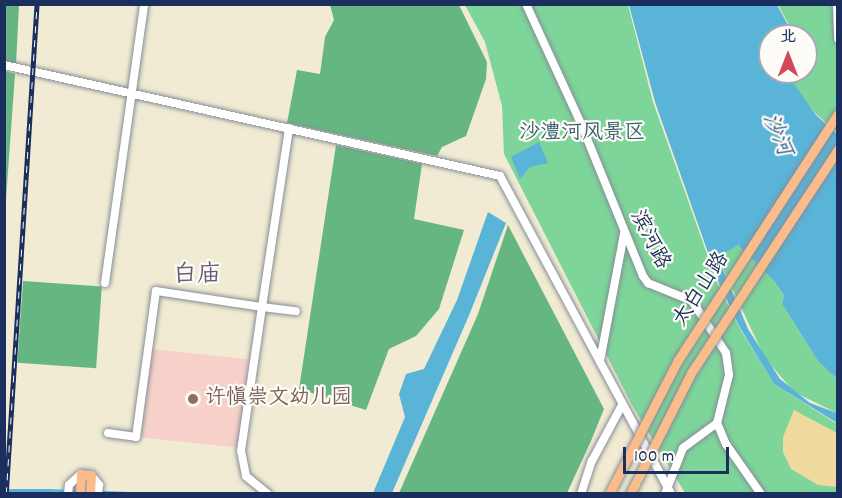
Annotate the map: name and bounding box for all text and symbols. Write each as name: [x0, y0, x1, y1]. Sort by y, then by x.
north arrow: [758, 24, 818, 84]
text: 北: [780, 26, 796, 49]
water label: 沙河: [755, 110, 797, 160]
park label: 沙澧河风景区: [519, 121, 645, 147]
street label: 滨河路: [623, 206, 675, 274]
street label: 太白山路: [669, 248, 735, 332]
district label: 白庙: [173, 263, 221, 291]
place label: 许慎崇文幼儿园: [205, 386, 352, 412]
marker: 许慎崇文幼儿园: [186, 392, 200, 406]
scale bar: [626, 435, 732, 473]
text: 100 m: [634, 445, 674, 470]

